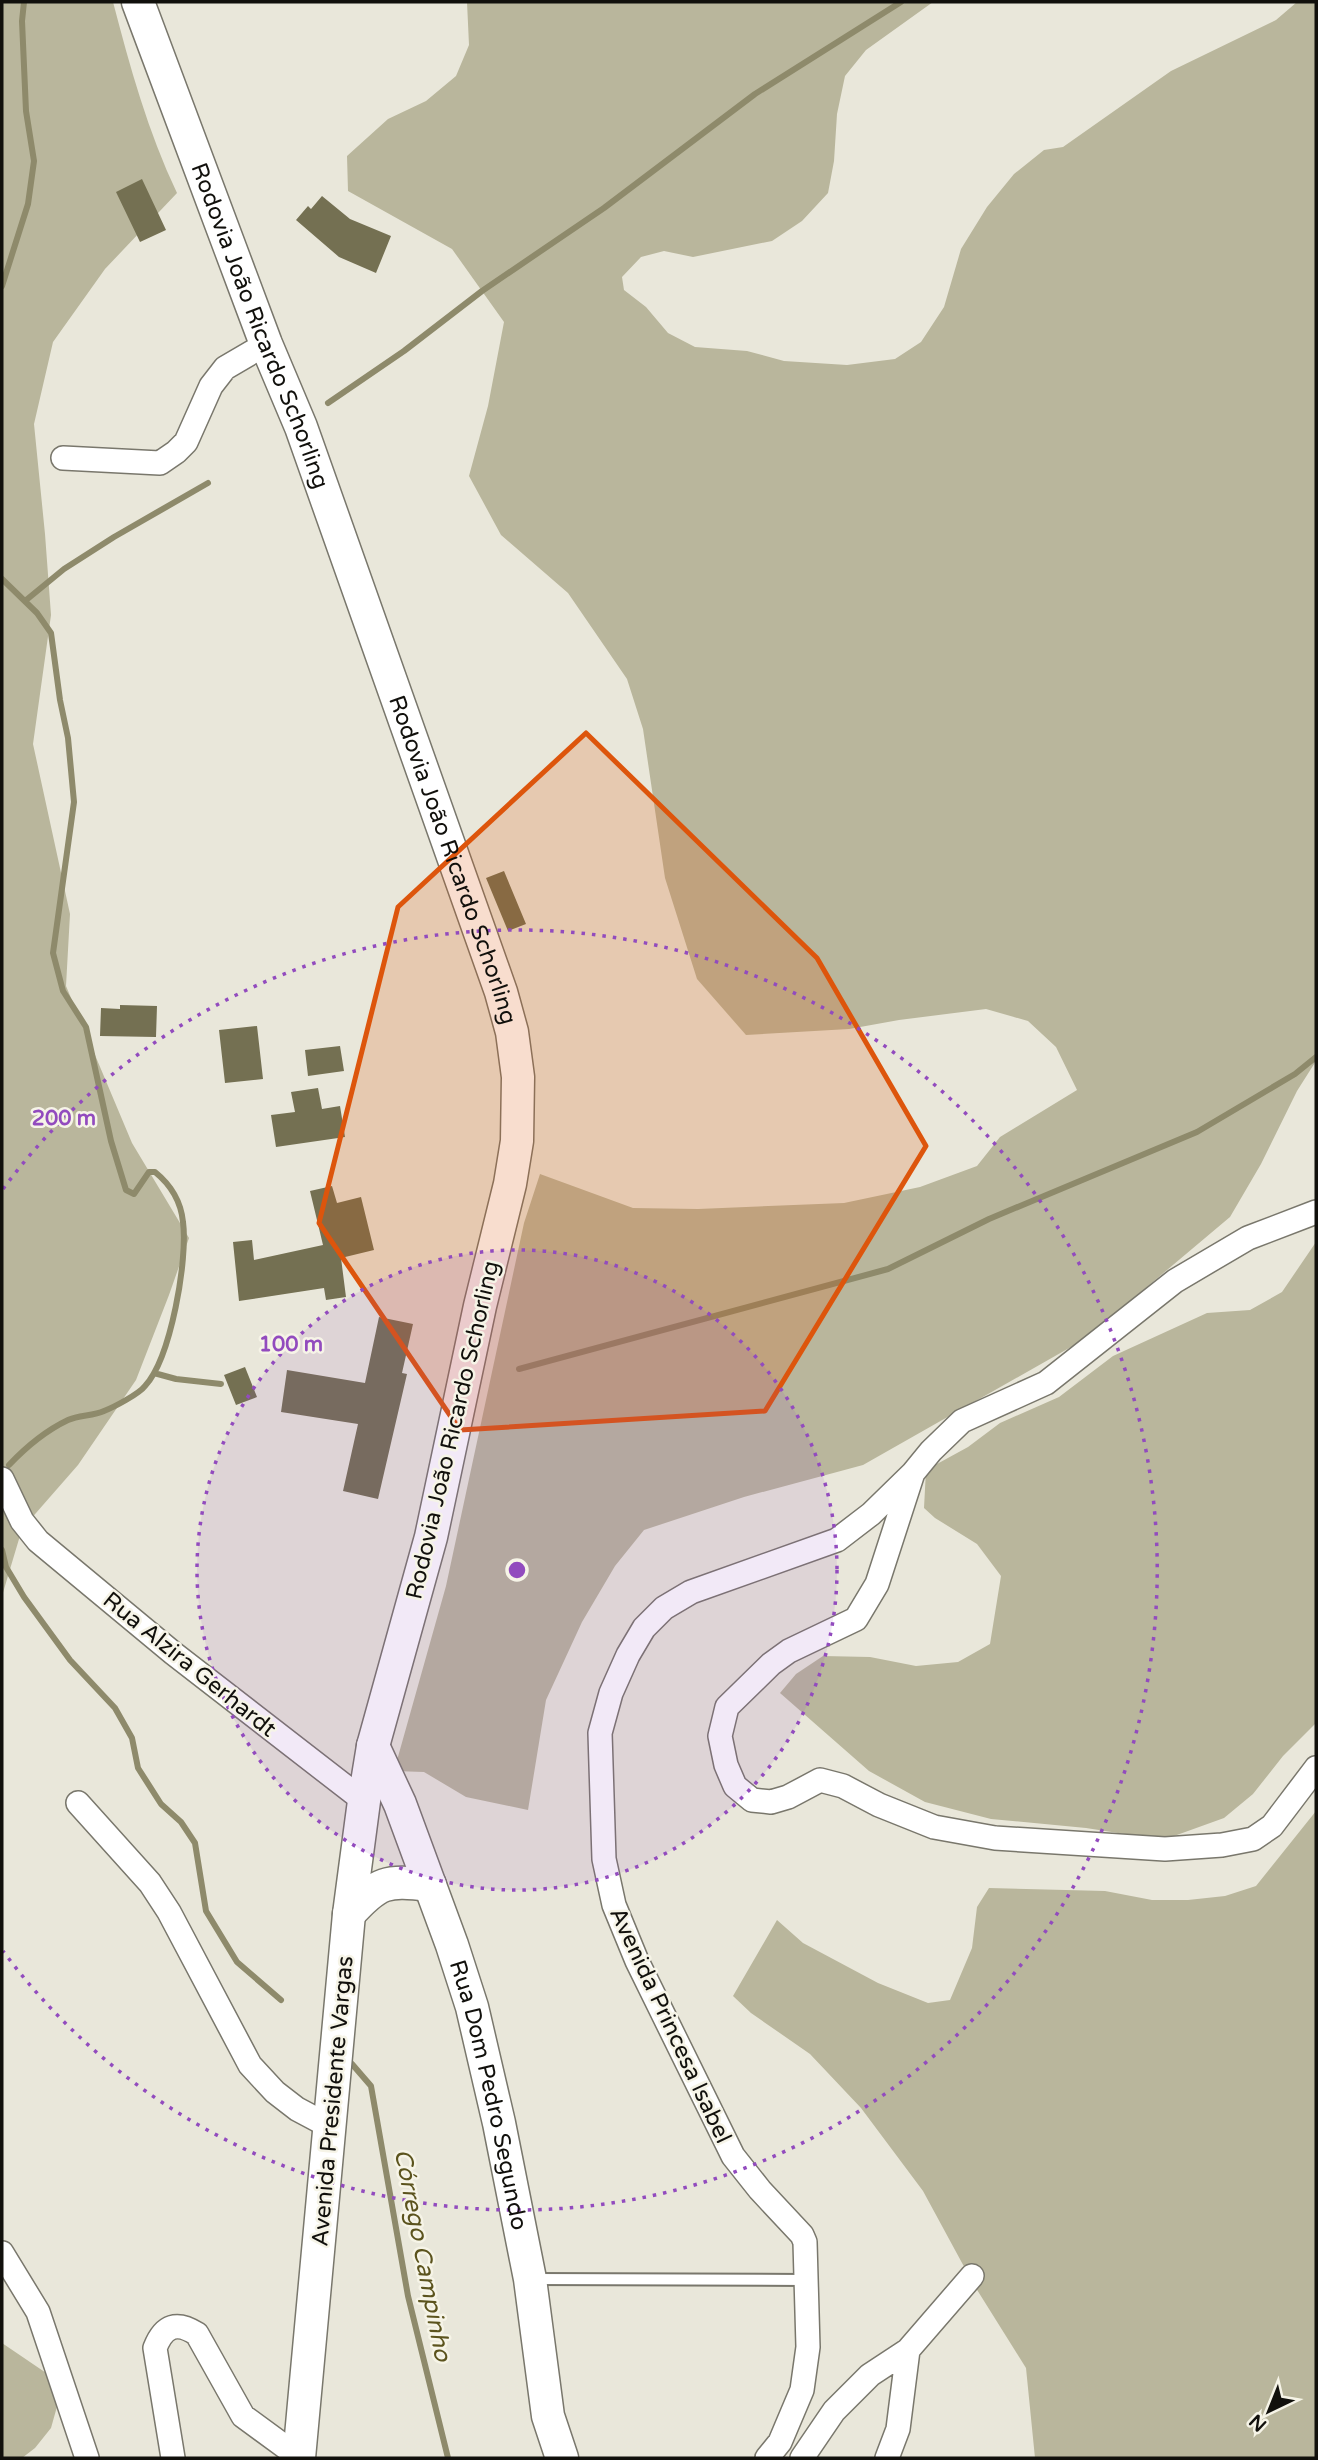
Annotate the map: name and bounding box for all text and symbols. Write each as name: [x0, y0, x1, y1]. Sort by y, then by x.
street label: Rodovia João Ricardo Schorling: [184, 159, 335, 492]
street label: Rodovia João Ricardo Schorling: [382, 692, 522, 1028]
text: 200 m: [32, 1106, 96, 1131]
street label: Rodovia João Ricardo Schorling: [400, 1258, 506, 1602]
text: 100 m: [259, 1332, 323, 1357]
centre of rings: [505, 1558, 529, 1582]
street label: Rua Alzira Gerhardt: [97, 1586, 282, 1743]
street label: Avenida Princesa Isabel: [603, 1903, 737, 2148]
street label: Avenida Presidente Vargas: [306, 1955, 360, 2248]
street label: Rua Dom Pedro Segundo: [443, 1957, 533, 2233]
water label: Córrego Campinho: [388, 2146, 458, 2365]
north arrow: [1234, 2376, 1304, 2446]
text: N: [1245, 2409, 1271, 2436]

